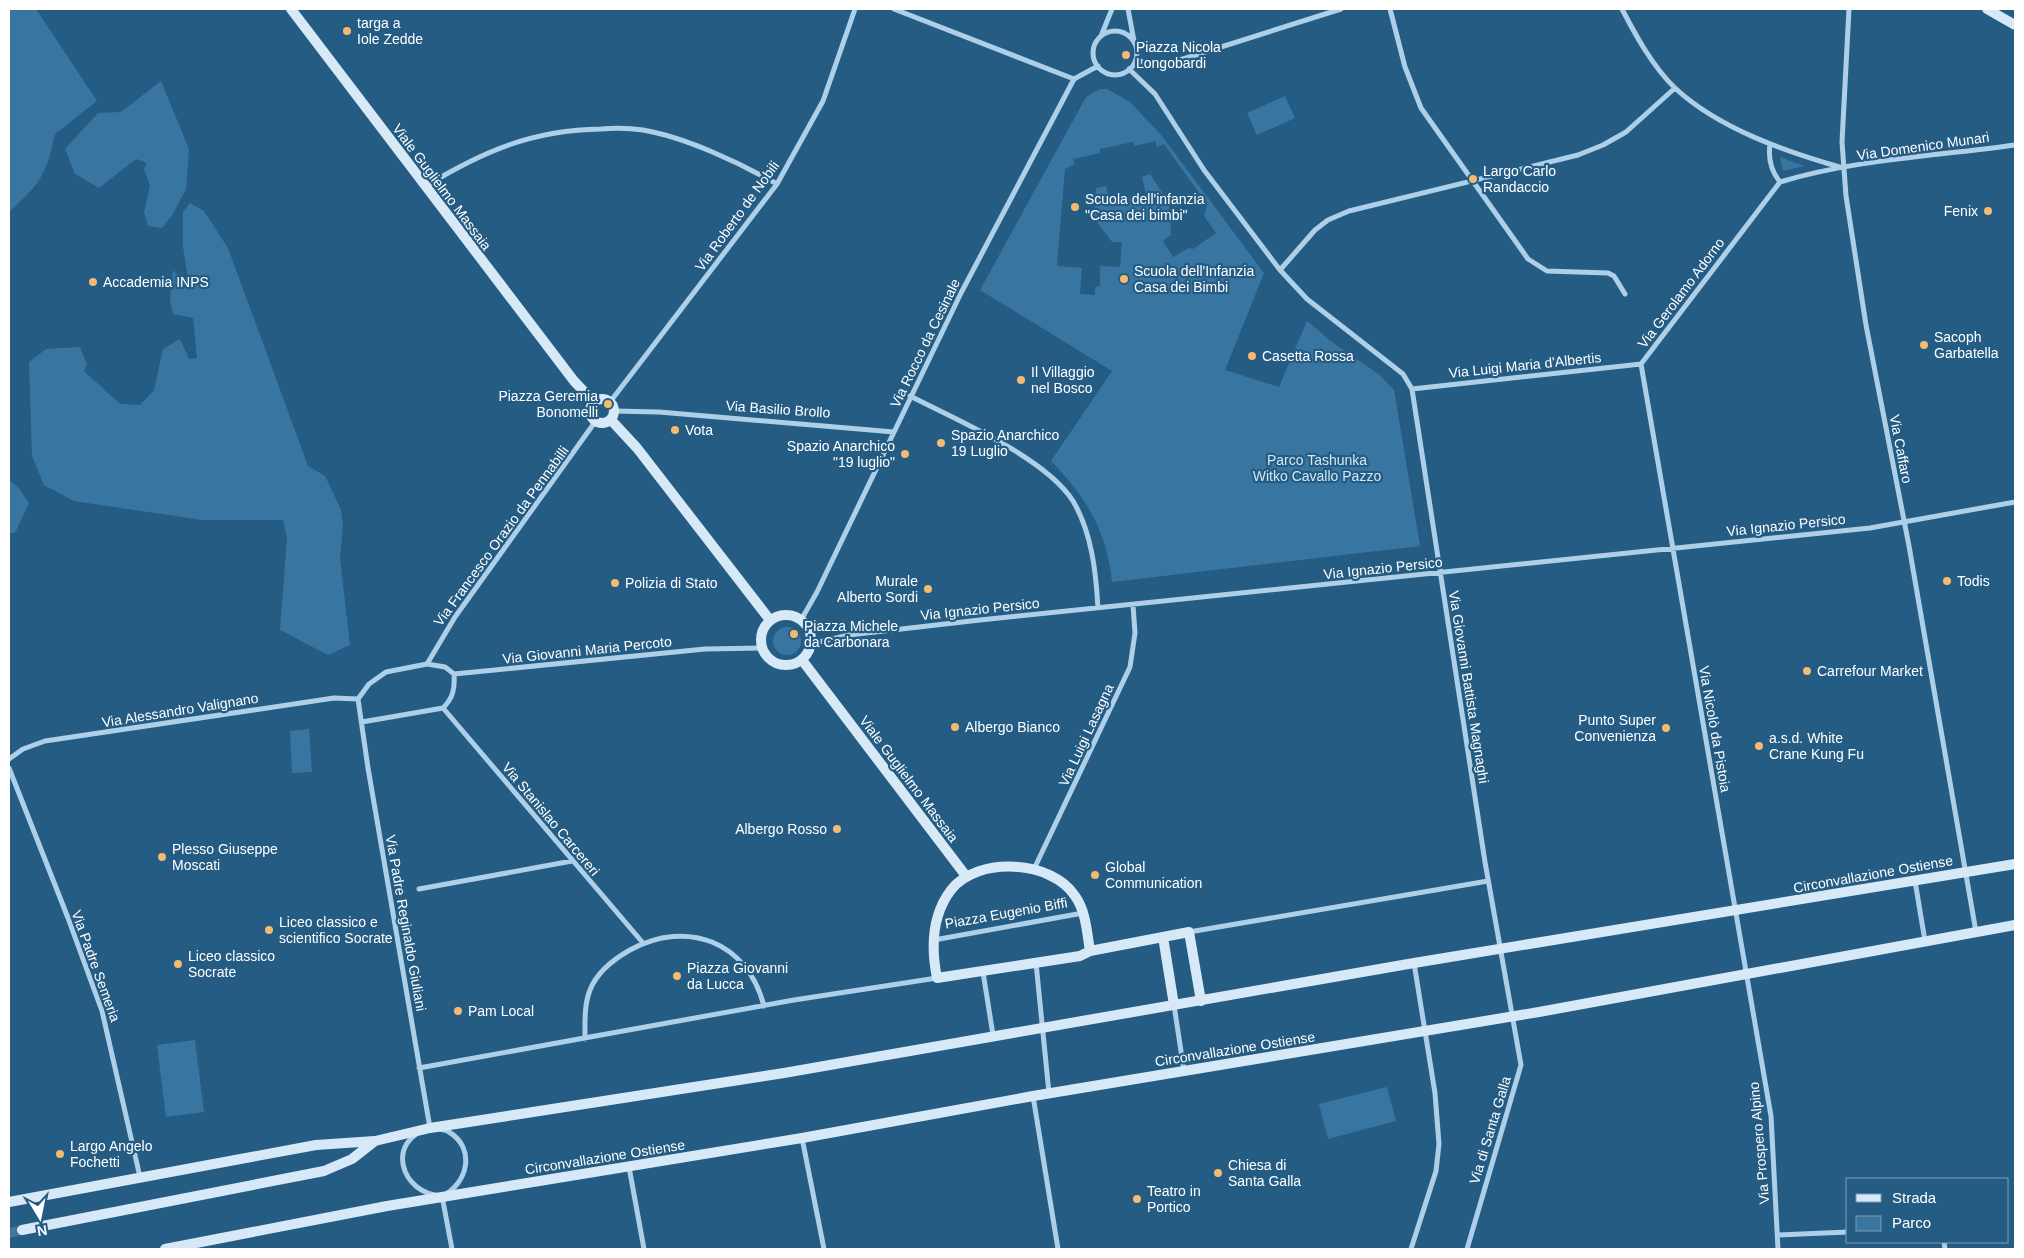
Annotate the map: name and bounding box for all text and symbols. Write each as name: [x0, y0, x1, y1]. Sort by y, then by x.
place label: targa a Iole Zedde: [357, 15, 423, 47]
marker: targa a Iole Zedde: [341, 25, 353, 37]
place label: Piazza Nicola Longobardi: [1136, 39, 1221, 71]
marker: Piazza Nicola Longobardi: [1120, 49, 1132, 61]
street label: Viale Guglielmo Massaia: [389, 121, 495, 253]
street label: Via Domenico Munari: [1856, 129, 1990, 163]
street label: Via Roberto de Nobili: [692, 158, 782, 274]
place label: Largo Carlo Randaccio: [1483, 163, 1556, 195]
marker: Largo Carlo Randaccio: [1467, 173, 1479, 185]
place label: Scuola dell'infanzia "Casa dei bimbi": [1085, 191, 1205, 223]
marker: Scuola dell'infanzia "Casa dei bimbi": [1069, 201, 1081, 213]
place label: Fenix: [1944, 203, 1978, 219]
marker: Fenix: [1982, 205, 1994, 217]
street label: Via Gerolamo Adorno: [1634, 235, 1728, 351]
place label: Scuola dell'Infanzia Casa dei Bimbi: [1134, 263, 1254, 295]
marker: Scuola dell'Infanzia Casa dei Bimbi: [1118, 273, 1130, 285]
place label: Accademia INPS: [103, 274, 209, 290]
marker: Accademia INPS: [87, 276, 99, 288]
street label: Via Rocco da Cesinale: [887, 276, 963, 410]
place label: Sacoph Garbatella: [1934, 329, 1999, 361]
marker: Sacoph Garbatella: [1918, 339, 1930, 351]
place label: Casetta Rossa: [1262, 348, 1354, 364]
street label: Via Luigi Maria d'Albertis: [1448, 349, 1602, 381]
marker: Casetta Rossa: [1246, 350, 1258, 362]
place label: Il Villaggio nel Bosco: [1031, 364, 1095, 396]
marker: Il Villaggio nel Bosco: [1015, 374, 1027, 386]
place label: Piazza Geremia Bonomelli: [498, 388, 598, 420]
street label: Via Basilio Brollo: [725, 397, 831, 421]
marker: Piazza Geremia Bonomelli: [602, 398, 614, 410]
street label: Via Caffaro: [1887, 413, 1916, 485]
place label: Vota: [685, 422, 713, 438]
marker: Vota: [669, 424, 681, 436]
place label: Spazio Anarchico 19 Luglio: [951, 427, 1059, 459]
marker: Spazio Anarchico 19 Luglio: [935, 437, 947, 449]
place label: Spazio Anarchico "19 luglio": [787, 438, 895, 470]
street label: Via Francesco Orazio da Pennabilli: [430, 443, 572, 629]
marker: Spazio Anarchico "19 luglio": [899, 448, 911, 460]
park label: Parco Tashunka Witko Cavallo Pazzo: [1253, 452, 1381, 484]
street label: Via Ignazio Persico: [1726, 511, 1847, 539]
street label: Via Ignazio Persico: [1323, 554, 1444, 582]
place label: Murale Alberto Sordi: [837, 573, 918, 605]
place label: Todis: [1957, 573, 1990, 589]
place label: Polizia di Stato: [625, 575, 718, 591]
marker: Todis: [1941, 575, 1953, 587]
marker: Polizia di Stato: [609, 577, 621, 589]
marker: Murale Alberto Sordi: [922, 583, 934, 595]
street label: Via Giovanni Battista Magnaghi: [1446, 589, 1492, 785]
street label: Via Ignazio Persico: [920, 595, 1041, 623]
place label: Piazza Michele da Carbonara: [804, 618, 898, 650]
marker: Piazza Michele da Carbonara: [788, 628, 800, 640]
street label: Via Giovanni Maria Percoto: [502, 633, 673, 667]
place label: Carrefour Market: [1817, 663, 1923, 679]
street label: Via Nicolò da Pistoia: [1696, 665, 1734, 794]
marker: Carrefour Market: [1801, 665, 1813, 677]
street label: Via Luigi Lasagna: [1055, 681, 1117, 789]
street label: Via Alessandro Valignano: [101, 690, 260, 730]
place label: Punto Super Convenienza: [1574, 712, 1656, 744]
street label: Viale Guglielmo Massaia: [856, 713, 962, 845]
place label: Albergo Bianco: [965, 719, 1060, 735]
marker: Albergo Bianco: [949, 721, 961, 733]
marker: Punto Super Convenienza: [1660, 722, 1672, 734]
place label: a.s.d. White Crane Kung Fu: [1769, 730, 1864, 762]
marker: a.s.d. White Crane Kung Fu: [1753, 740, 1765, 752]
street label: Via Stanislao Carcereri: [499, 759, 603, 879]
place label: Albergo Rosso: [735, 821, 827, 837]
marker: Albergo Rosso: [831, 823, 843, 835]
street label: Via Padre Reginaldo Giuliani: [383, 834, 429, 1012]
place label: Plesso Giuseppe Moscati: [172, 841, 278, 873]
marker: Plesso Giuseppe Moscati: [156, 851, 168, 863]
street label: Circonvallazione Ostiense: [1792, 852, 1954, 896]
place label: Global Communication: [1105, 859, 1202, 891]
marker: Global Communication: [1089, 869, 1101, 881]
street label: Piazza Eugenio Biffi: [943, 894, 1069, 932]
street label: Via Padre Semeria: [68, 908, 124, 1024]
place label: Liceo classico e scientifico Socrate: [279, 914, 393, 946]
marker: Liceo classico e scientifico Socrate: [263, 924, 275, 936]
place label: Liceo classico Socrate: [188, 948, 275, 980]
marker: Liceo classico Socrate: [172, 958, 184, 970]
place label: Piazza Giovanni da Lucca: [687, 960, 788, 992]
marker: Piazza Giovanni da Lucca: [671, 970, 683, 982]
place label: Pam Local: [468, 1003, 534, 1019]
marker: Pam Local: [452, 1005, 464, 1017]
street label: Circonvallazione Ostiense: [1154, 1028, 1316, 1070]
street label: Via di Santa Galla: [1466, 1074, 1514, 1186]
street label: Via Prospero Alpino: [1746, 1081, 1772, 1205]
street label: Circonvallazione Ostiense: [524, 1136, 686, 1178]
place label: Largo Angelo Fochetti: [70, 1138, 153, 1170]
marker: Largo Angelo Fochetti: [54, 1148, 66, 1160]
place label: Chiesa di Santa Galla: [1228, 1157, 1301, 1189]
marker: Chiesa di Santa Galla: [1212, 1167, 1224, 1179]
legend: [1846, 1178, 2009, 1243]
place label: Teatro in Portico: [1147, 1183, 1201, 1215]
text: Strada: [1892, 1189, 1937, 1206]
north arrow: [15, 1193, 65, 1243]
marker: Teatro in Portico: [1131, 1193, 1143, 1205]
text: Parco: [1892, 1214, 1931, 1231]
text: N: [36, 1222, 49, 1240]

